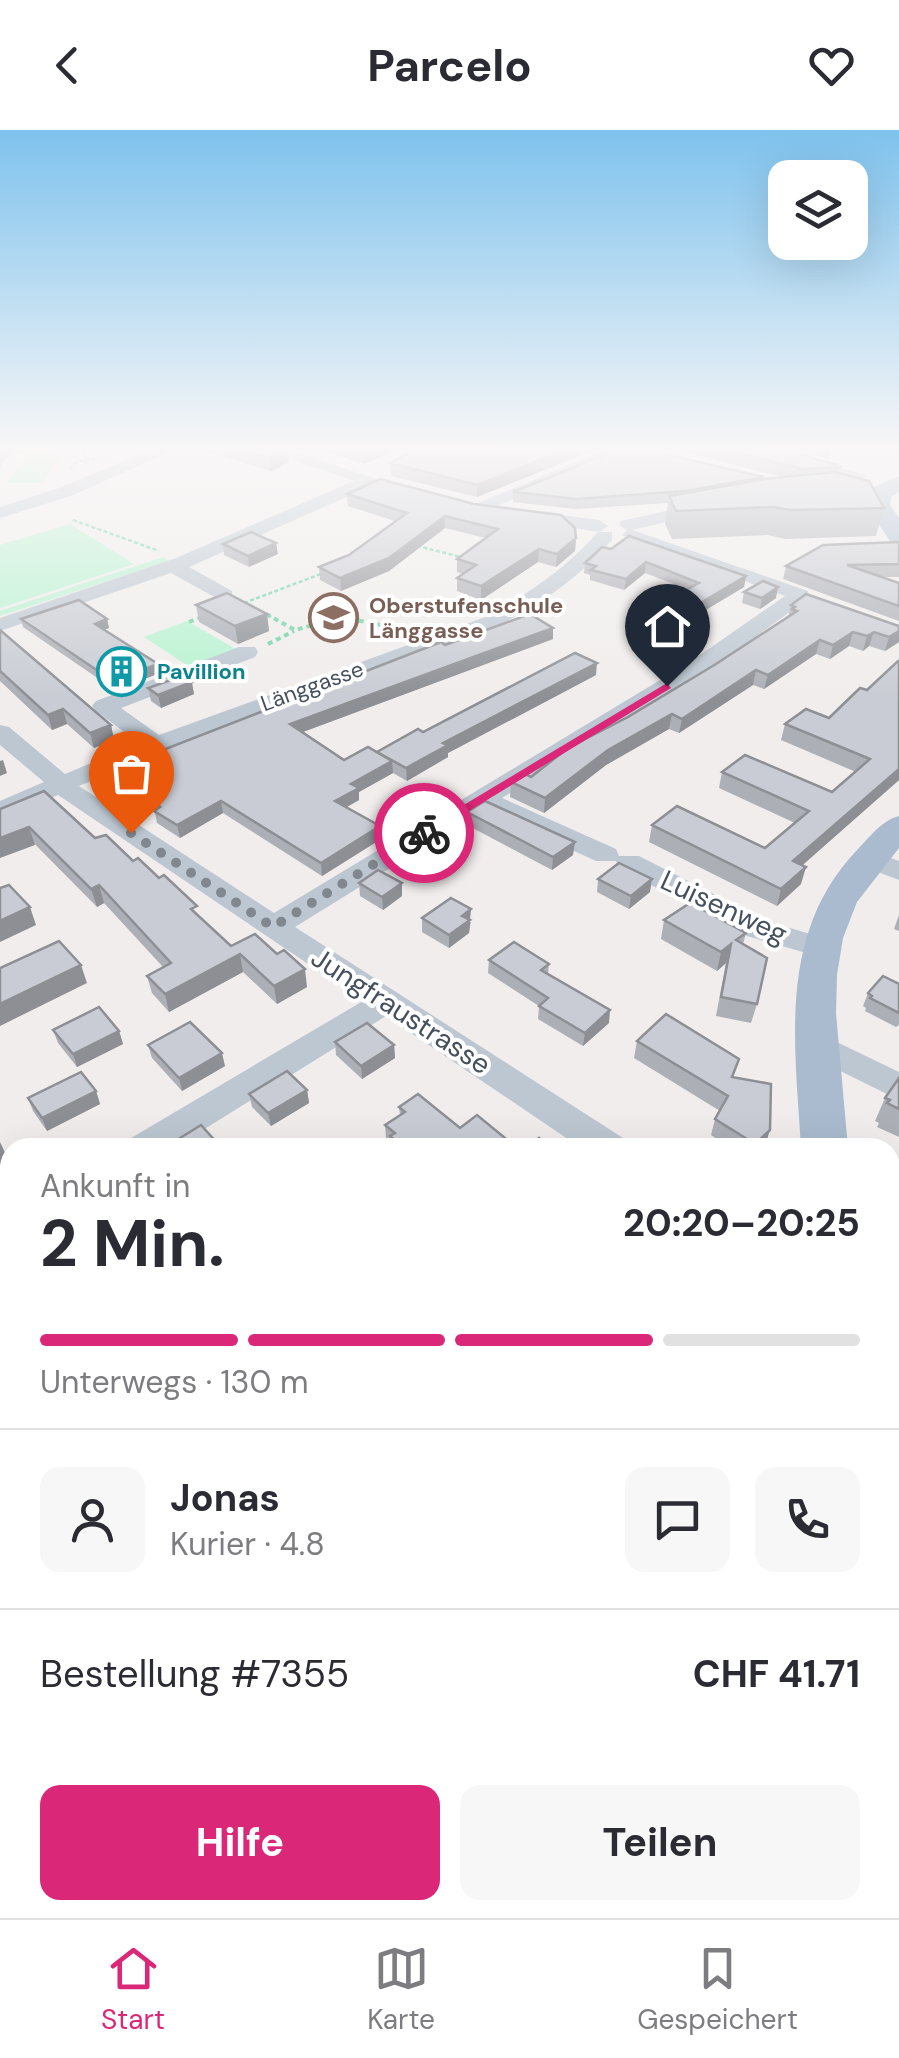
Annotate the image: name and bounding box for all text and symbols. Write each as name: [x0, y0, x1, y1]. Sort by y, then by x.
text: Parcelo: [367, 36, 532, 95]
icon: back: [40, 38, 95, 93]
icon: heart: [804, 38, 859, 93]
map controls: [768, 160, 868, 260]
button: layers: [768, 160, 868, 260]
pin: [625, 584, 710, 687]
place label: Oberstufenschule Länggasse: [369, 591, 563, 645]
school or university icon: Oberstufenschule Länggasse: [308, 592, 360, 644]
icon: home: [640, 599, 695, 654]
building icon: Pavillion: [96, 645, 148, 697]
street label: Länggasse: [257, 654, 367, 718]
place label: Pavillion: [157, 657, 246, 686]
pin: [89, 731, 174, 834]
icon: bag: [104, 746, 159, 801]
courier: [374, 783, 474, 883]
icon: bike: [397, 806, 452, 861]
street label: Luisenweg: [655, 862, 793, 952]
street label: Jungfraustrasse: [304, 939, 498, 1083]
text: Ankunft in: [40, 1165, 190, 1207]
text: 20:20–20:25: [623, 1198, 860, 1248]
text: 2 Min.: [40, 1202, 225, 1286]
text: Unterwegs · 130 m: [40, 1361, 308, 1403]
button: person: [40, 1467, 145, 1572]
button: chat: [625, 1467, 730, 1572]
button: phone: [755, 1467, 860, 1572]
text: Jonas: [170, 1473, 280, 1523]
text: Kurier · 4.8: [170, 1523, 325, 1565]
text: Bestellung #7355: [40, 1649, 349, 1699]
text: CHF 41.71: [693, 1649, 860, 1699]
button: Hilfe: [40, 1785, 440, 1900]
button: Teilen: [460, 1785, 860, 1900]
tab: Start: [101, 1941, 165, 2038]
tab: Karte: [367, 1941, 435, 2038]
tab: Gespeichert: [637, 1941, 798, 2038]

